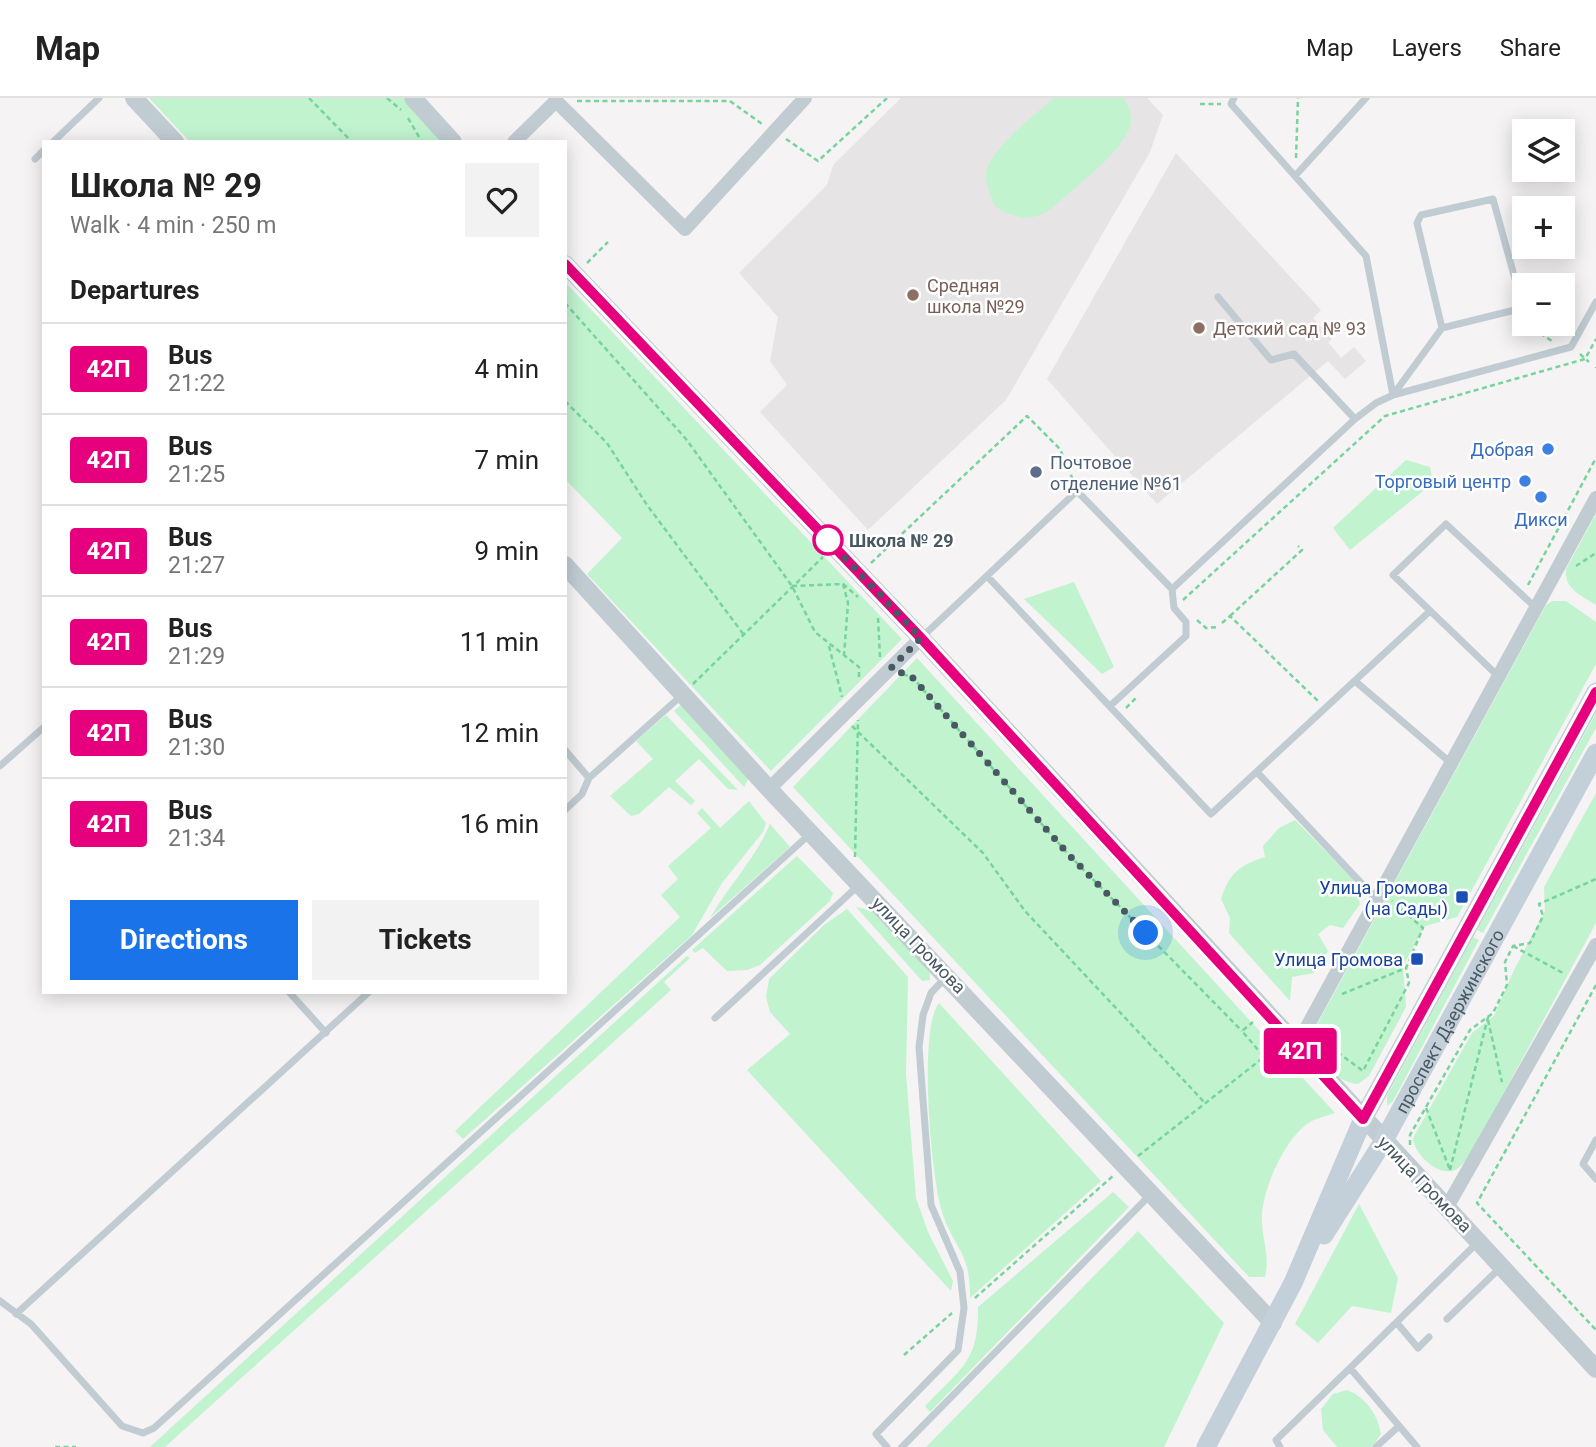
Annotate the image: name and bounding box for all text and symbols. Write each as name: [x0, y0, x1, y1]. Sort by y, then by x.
text: Map: [35, 29, 100, 68]
text: Map: [1306, 34, 1354, 62]
text: Layers: [1392, 34, 1462, 62]
text: Share: [1500, 34, 1561, 62]
map controls: [1512, 119, 1575, 336]
button: layers: [1512, 119, 1575, 182]
button: heart: [465, 163, 539, 237]
text: Школа № 29: [70, 166, 262, 205]
button: +: [1512, 196, 1575, 259]
text: Walk · 4 min · 250 m: [70, 212, 276, 239]
button: −: [1512, 273, 1575, 336]
text: Departures: [70, 275, 200, 305]
place label: Средняя школа №29: [927, 275, 1025, 317]
marker: Средняя школа №29: [905, 287, 921, 303]
place label: Детский сад № 93: [1213, 318, 1366, 339]
marker: Детский сад № 93: [1191, 320, 1207, 336]
text: Bus: [168, 340, 213, 370]
text: 4 min: [474, 354, 539, 384]
text: 42П: [86, 355, 131, 383]
text: 21:22: [168, 370, 225, 397]
text: Bus: [168, 431, 213, 461]
place label: Добрая: [1471, 439, 1534, 460]
marker: Добрая: [1540, 441, 1556, 457]
text: 7 min: [474, 445, 539, 475]
text: 42П: [86, 446, 131, 474]
place label: Почтовое отделение №61: [1050, 452, 1182, 494]
text: 21:25: [168, 461, 225, 488]
marker: Почтовое отделение №61: [1028, 464, 1044, 480]
place label: Торговый центр: [1375, 471, 1511, 492]
marker: Торговый центр: [1517, 473, 1533, 489]
marker: Дикси: [1533, 489, 1549, 505]
place label: Дикси: [1514, 509, 1568, 530]
text: Bus: [168, 522, 213, 552]
marker: Школа № 29: [813, 525, 843, 555]
place label: Школа № 29: [849, 530, 954, 551]
text: 9 min: [474, 536, 539, 566]
text: 42П: [86, 537, 131, 565]
text: 21:27: [168, 552, 225, 579]
text: Bus: [168, 613, 213, 643]
text: 11 min: [460, 627, 539, 657]
text: 42П: [86, 628, 131, 656]
text: 21:29: [168, 643, 225, 670]
text: Bus: [168, 704, 213, 734]
text: 12 min: [460, 718, 539, 748]
text: 42П: [86, 719, 131, 747]
text: 21:30: [168, 734, 225, 761]
text: Bus: [168, 795, 213, 825]
text: 16 min: [460, 809, 539, 839]
text: 42П: [86, 810, 131, 838]
text: 21:34: [168, 825, 225, 852]
place label: Улица Громова (на Сады): [1319, 877, 1448, 920]
marker: Улица Громова (на Сады): [1454, 889, 1470, 905]
street label: улица Громова: [868, 892, 970, 998]
button: Directions: [70, 900, 298, 980]
button: Tickets: [312, 900, 539, 980]
your location: [1128, 915, 1163, 950]
street label: проспект Дзержинского: [1390, 925, 1508, 1117]
place label: Улица Громова: [1274, 949, 1403, 970]
marker: Улица Громова: [1409, 951, 1425, 967]
line badge: 42П: [1260, 1028, 1340, 1074]
text: 42П: [1278, 1037, 1322, 1065]
street label: улица Громова: [1374, 1131, 1476, 1237]

